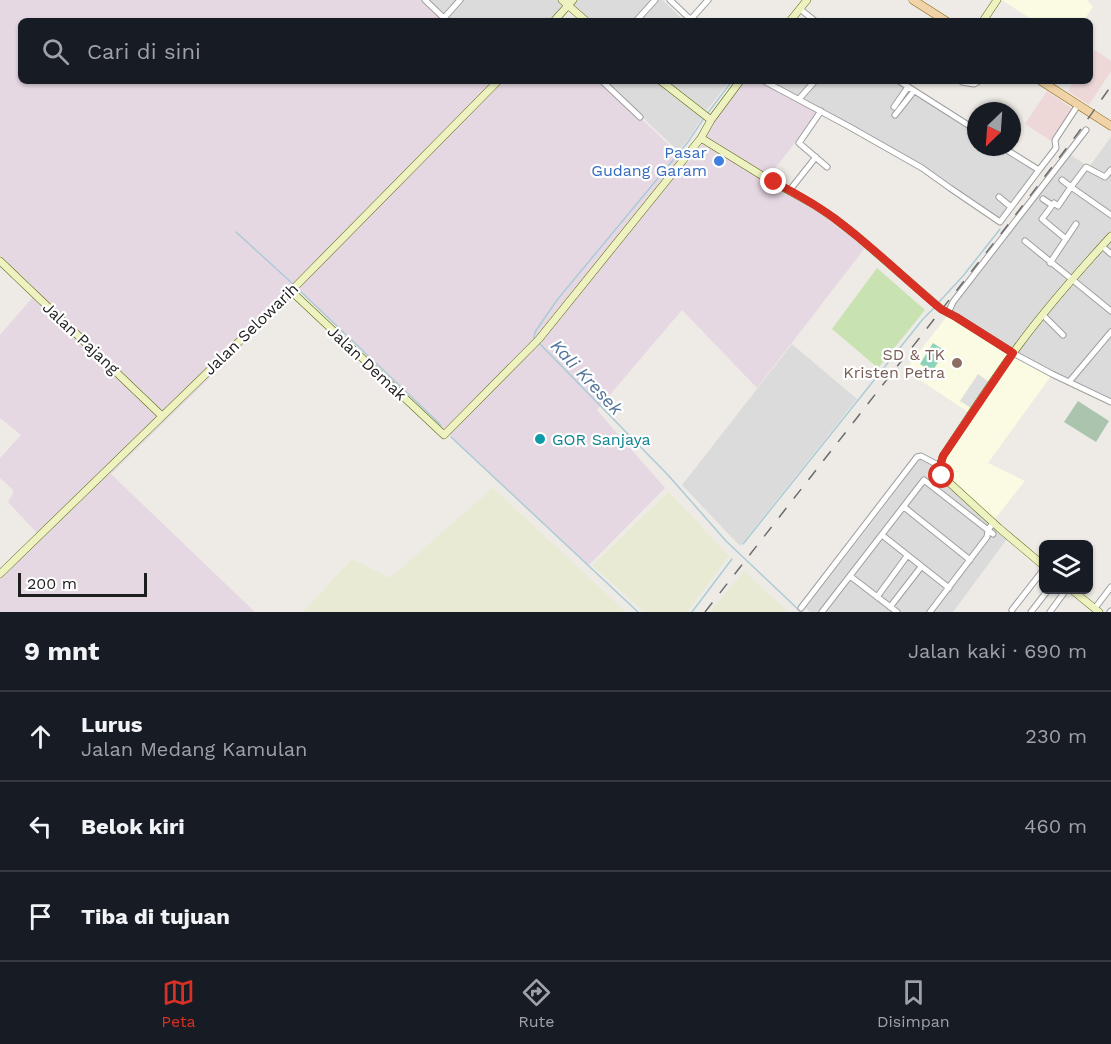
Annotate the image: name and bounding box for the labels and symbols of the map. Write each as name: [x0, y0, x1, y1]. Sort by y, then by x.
north arrow: [967, 102, 1021, 156]
place label: Pasar Gudang Garam: [591, 143, 707, 180]
marker: Pasar Gudang Garam: [712, 154, 726, 168]
route end: [760, 168, 786, 194]
street label: Jalan Selowarih: [200, 279, 302, 379]
street label: Jalan Pajang: [39, 298, 124, 379]
street label: Jalan Demak: [323, 322, 411, 404]
water label: Kali Kresek: [547, 335, 628, 420]
place label: SD & TK Kristen Petra: [843, 345, 945, 382]
marker: SD & TK Kristen Petra: [950, 356, 964, 370]
place label: GOR Sanjaya: [552, 430, 651, 449]
marker: GOR Sanjaya: [533, 432, 547, 446]
route start: [928, 462, 954, 488]
scale bar: [18, 570, 147, 598]

